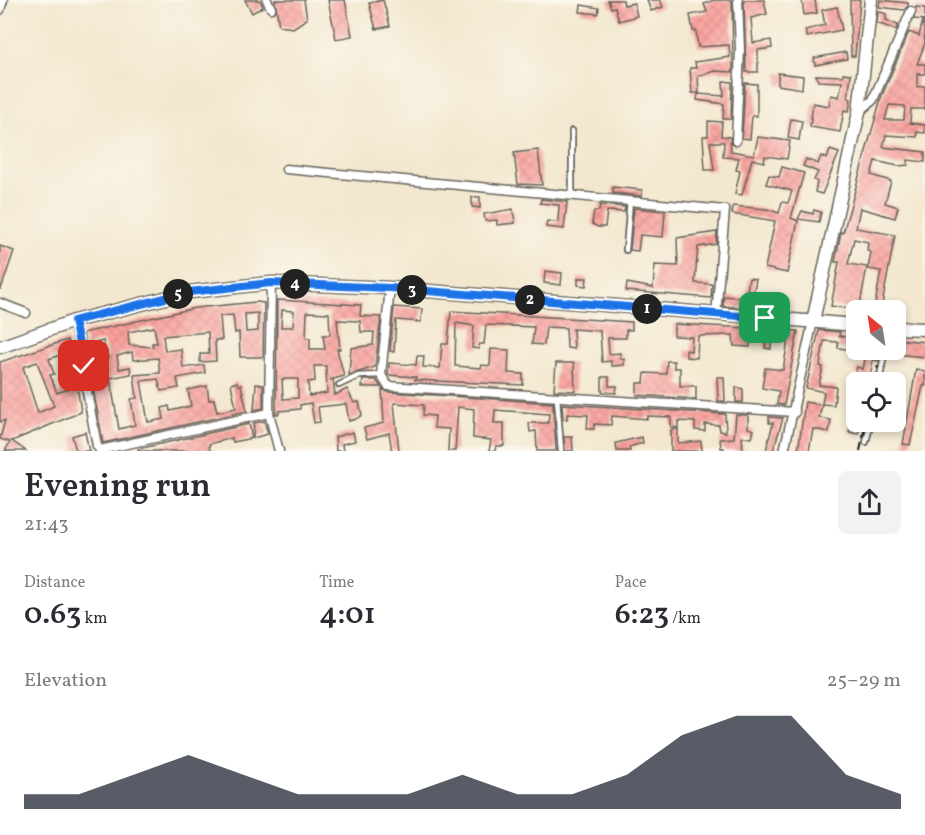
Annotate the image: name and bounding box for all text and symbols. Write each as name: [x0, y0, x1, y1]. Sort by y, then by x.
pin: 4: [280, 269, 310, 299]
text: 4: [290, 273, 300, 295]
pin: 3: [397, 275, 427, 305]
pin: 5: [163, 279, 193, 309]
text: 3: [408, 279, 416, 301]
text: 5: [174, 283, 182, 305]
pin: 2: [515, 285, 545, 315]
text: 2: [526, 289, 534, 311]
pin: [739, 292, 790, 343]
pin: 1: [632, 294, 662, 324]
text: 1: [644, 298, 650, 320]
north arrow: [846, 300, 906, 360]
map controls: [846, 300, 906, 432]
icon: arrive: [748, 301, 781, 334]
pin: [58, 340, 109, 391]
icon: check: [67, 349, 100, 382]
button: locate: [846, 372, 906, 432]
text: Evening run: [24, 465, 211, 511]
button: share: [838, 471, 901, 534]
text: 21:43: [24, 511, 69, 539]
text: Distance: [24, 572, 85, 594]
text: Time: [319, 572, 354, 594]
text: Pace: [615, 572, 647, 594]
text: 0.63: [24, 594, 81, 636]
text: 4:01: [319, 594, 376, 636]
text: 6:23: [615, 594, 669, 636]
text: km: [81, 608, 107, 630]
text: /km: [669, 608, 701, 630]
text: Elevation: [24, 667, 107, 695]
text: 25–29 m: [827, 667, 901, 695]

